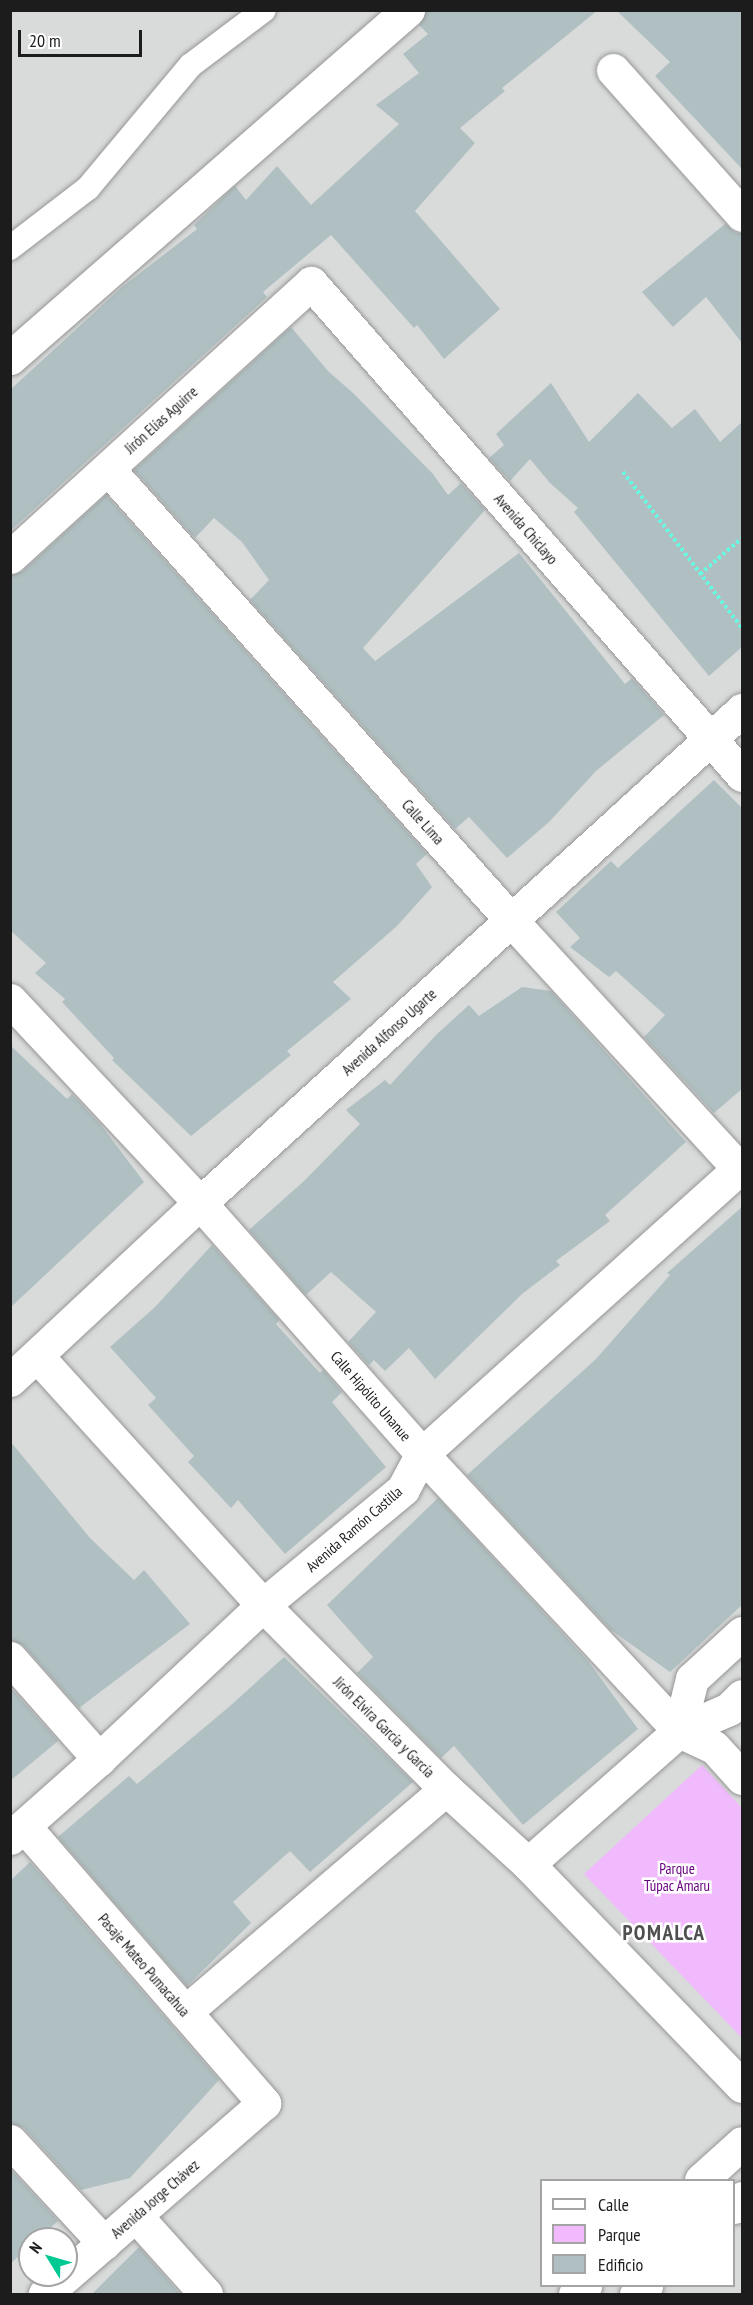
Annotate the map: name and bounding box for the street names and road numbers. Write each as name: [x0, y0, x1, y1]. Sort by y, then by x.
street label: Jirón Elías Aguirre: [121, 382, 201, 458]
street label: Avenida Chiclayo: [490, 490, 562, 568]
street label: Calle Lima: [398, 796, 448, 848]
street label: Avenida Alfonso Ugarte: [338, 985, 440, 1079]
street label: Calle Hipólito Unanue: [327, 1347, 415, 1445]
street label: Avenida Ramón Castilla: [302, 1482, 406, 1576]
street label: Jirón Elvira García y García: [330, 1673, 438, 1781]
street label: Pasaje Mateo Pumacahua: [94, 1910, 194, 2020]
street label: Avenida Jorge Chávez: [107, 2156, 203, 2242]

